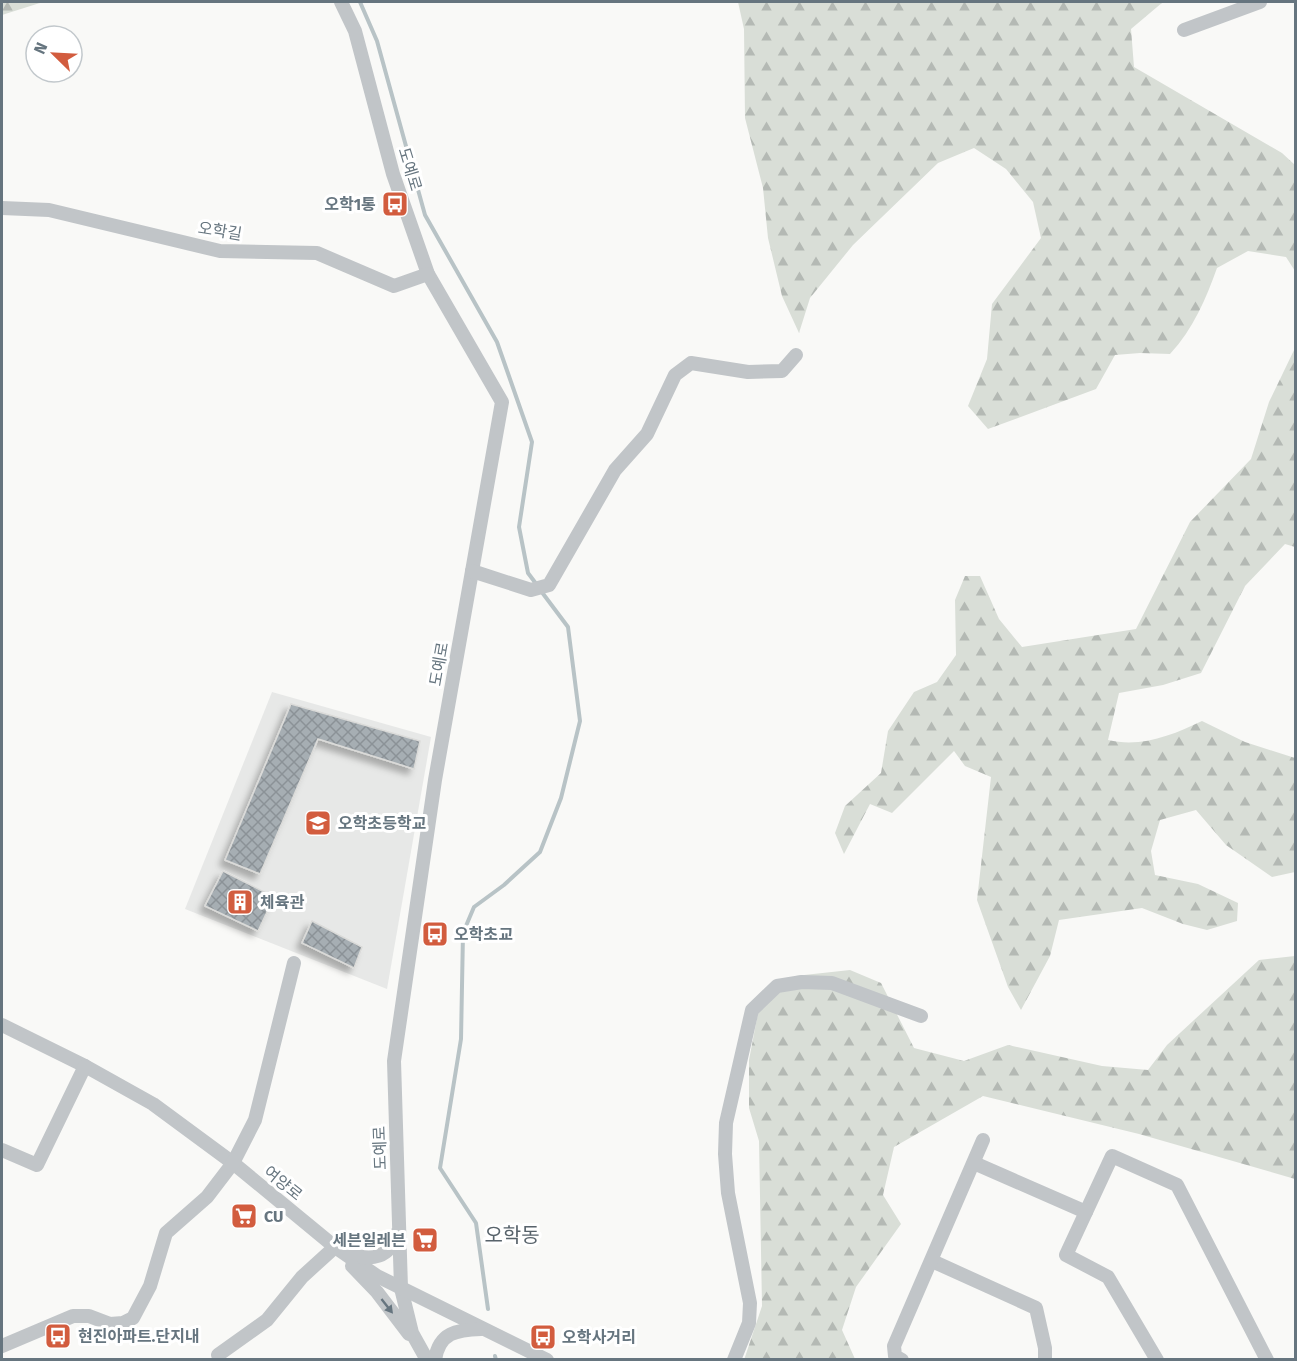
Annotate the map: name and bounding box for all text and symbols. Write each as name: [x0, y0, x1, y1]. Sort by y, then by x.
north arrow: [24, 24, 84, 84]
text: N: [30, 39, 52, 57]
street label: 도예로: [394, 145, 426, 193]
bus stop icon: 오학1통: [380, 189, 410, 219]
place label: 오학1통: [324, 195, 376, 214]
street label: 오학길: [197, 218, 243, 244]
street label: 도예로: [426, 640, 452, 687]
school or university icon: 오학초등학교: [303, 808, 333, 838]
place label: 오학초등학교: [338, 814, 427, 833]
building icon: 체육관: [225, 887, 255, 917]
place label: 체육관: [260, 893, 304, 912]
bus stop icon: 오학초교: [420, 919, 450, 949]
place label: 오학초교: [454, 925, 513, 944]
street label: 도예로: [370, 1125, 390, 1170]
street label: 여양로: [260, 1162, 306, 1204]
supermarket icon: CU: [229, 1201, 259, 1231]
place label: CU: [264, 1207, 283, 1226]
district label: 오학동: [484, 1223, 540, 1247]
supermarket icon: 세븐일레븐: [410, 1225, 440, 1255]
place label: 세븐일레븐: [332, 1231, 406, 1250]
one-way arrow: [381, 1298, 394, 1314]
bus stop icon: 현진아파트.단지내: [43, 1321, 73, 1351]
bus stop icon: 오학사거리: [528, 1322, 558, 1352]
place label: 현진아파트.단지내: [78, 1327, 200, 1346]
place label: 오학사거리: [562, 1328, 636, 1347]

